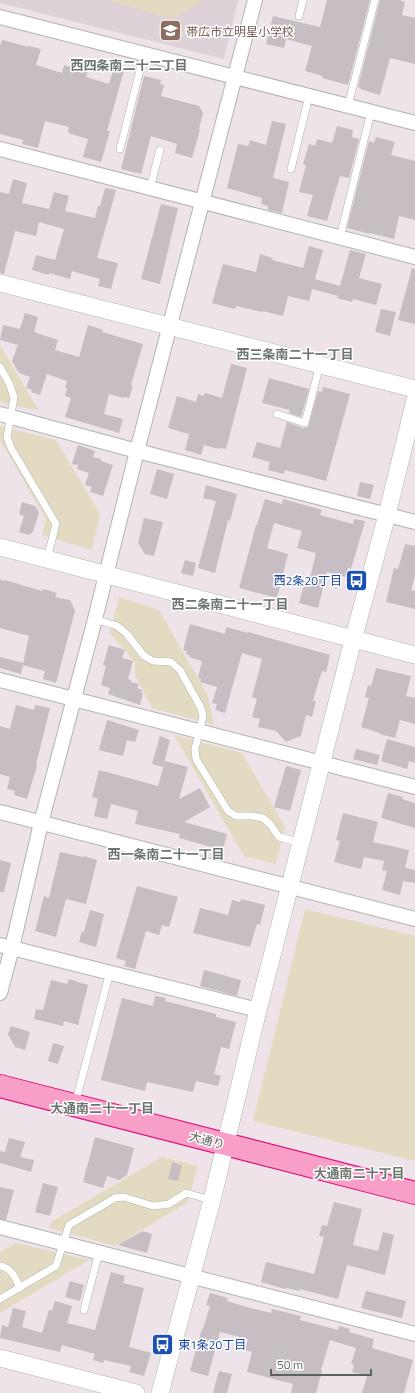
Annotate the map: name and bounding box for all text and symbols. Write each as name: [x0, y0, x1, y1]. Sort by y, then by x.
school or university icon: 帯広市立明星小学校: [158, 18, 184, 44]
place label: 帯広市立明星小学校: [186, 22, 294, 41]
district label: 西四条南二十二丁目: [70, 55, 188, 75]
district label: 西三条南二十一丁目: [236, 344, 354, 364]
bus stop icon: 西2条20丁目: [344, 567, 370, 593]
place label: 西2条20丁目: [274, 571, 342, 590]
district label: 西二条南二十一丁目: [171, 594, 289, 614]
district label: 西一条南二十一丁目: [107, 844, 225, 864]
district label: 大通南二十一丁目: [50, 1098, 154, 1118]
street label: 大通り: [187, 1126, 227, 1154]
district label: 大通南二十丁目: [313, 1163, 405, 1183]
bus stop icon: 東1条20丁目: [149, 1331, 175, 1357]
place label: 東1条20丁目: [178, 1335, 246, 1354]
scale bar: [271, 1351, 371, 1377]
text: 50 m: [277, 1355, 303, 1374]

